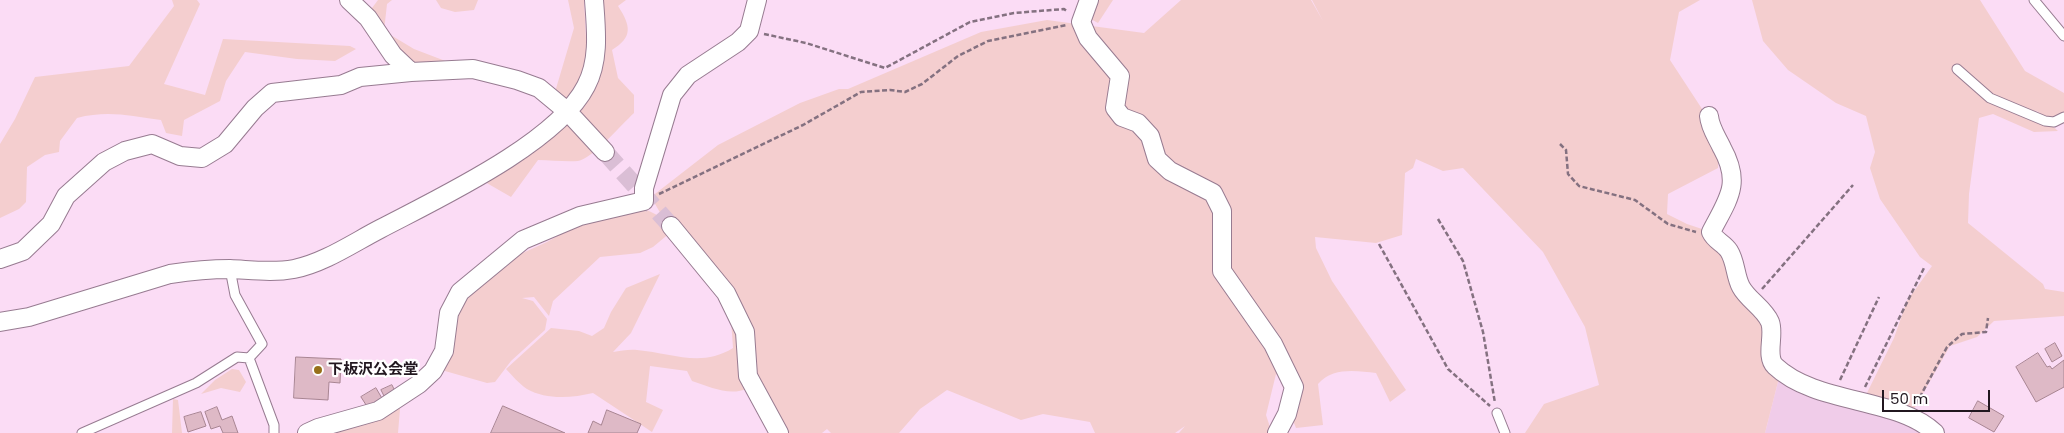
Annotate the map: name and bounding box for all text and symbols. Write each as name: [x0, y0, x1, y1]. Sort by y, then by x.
place label: 下板沢公会堂: [328, 361, 418, 379]
marker: 下板沢公会堂: [312, 364, 324, 376]
scale bar: [1884, 380, 1992, 412]
text: 50 m: [1890, 388, 1928, 409]

